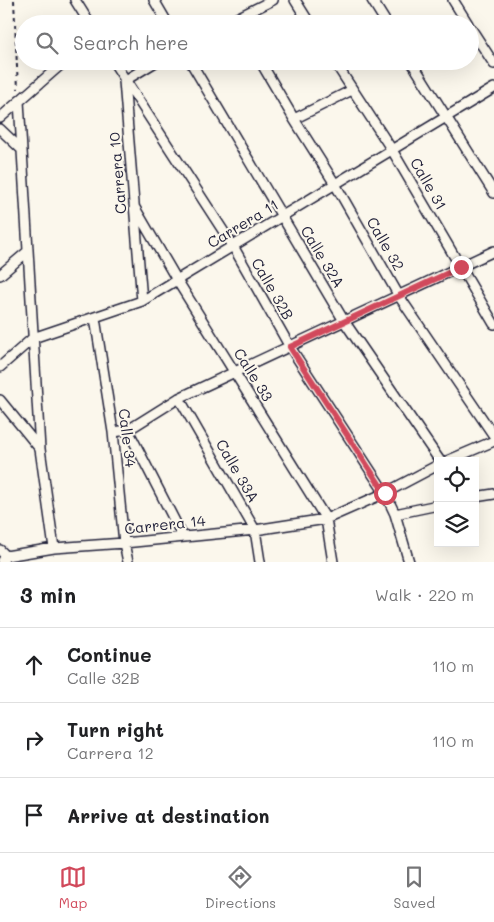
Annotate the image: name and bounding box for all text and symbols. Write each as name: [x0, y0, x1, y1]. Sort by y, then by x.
search box: [15, 15, 479, 70]
icon: search: [33, 29, 61, 57]
text: Search here: [73, 30, 189, 55]
street label: Carrera 10: [103, 131, 131, 215]
street label: Calle 31: [406, 154, 452, 213]
street label: Carrera 11: [203, 194, 282, 252]
street label: Calle 32: [362, 213, 409, 274]
street label: Calle 32A: [296, 222, 349, 291]
street label: Calle 32B: [247, 254, 299, 323]
route end: [450, 256, 473, 279]
street label: Calle 33: [230, 344, 278, 405]
street label: Calle 34: [114, 407, 142, 469]
street label: Calle 33A: [212, 435, 264, 506]
map controls: [434, 457, 479, 547]
button: locate: [434, 457, 479, 502]
route start: [374, 482, 397, 505]
button: layers: [434, 502, 479, 547]
street label: Carrera 14: [123, 510, 207, 538]
text: 3 min: [20, 581, 76, 608]
text: Walk · 220 m: [375, 584, 474, 605]
text: Continue: [67, 642, 152, 667]
icon: ahead: [20, 651, 48, 679]
text: 110 m: [432, 655, 474, 676]
text: Calle 32B: [67, 667, 140, 688]
text: Turn right: [67, 717, 164, 742]
icon: right: [20, 726, 48, 754]
text: 110 m: [432, 730, 474, 751]
text: Carrera 12: [67, 742, 154, 763]
icon: arrive: [20, 801, 48, 829]
text: Arrive at destination: [67, 803, 270, 828]
tab: Map: [59, 863, 87, 912]
tab: Directions: [205, 863, 276, 912]
tab: Saved: [394, 863, 435, 912]

